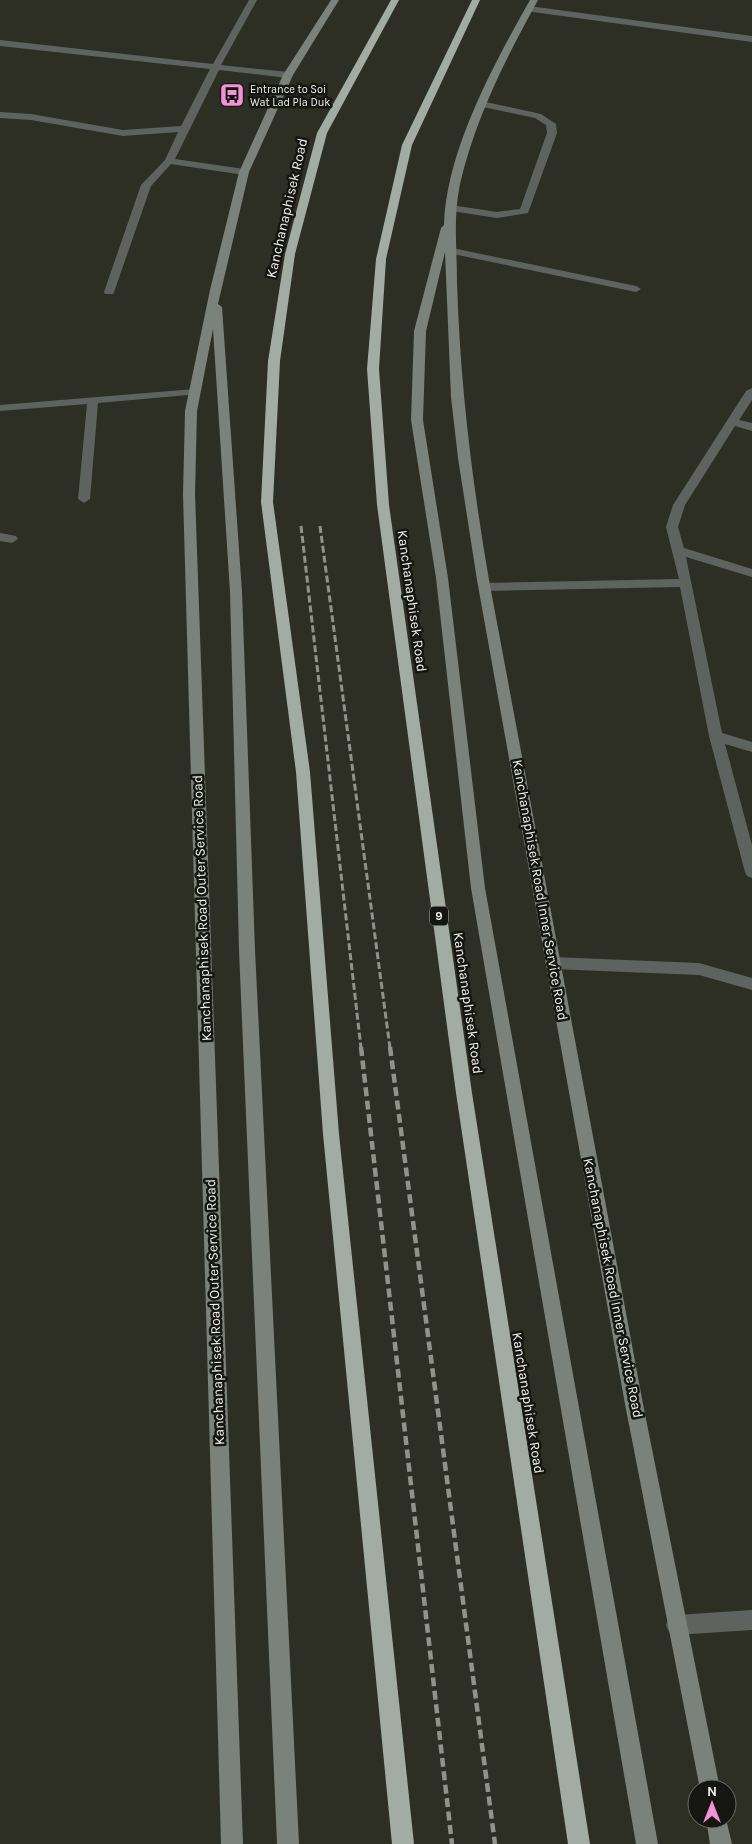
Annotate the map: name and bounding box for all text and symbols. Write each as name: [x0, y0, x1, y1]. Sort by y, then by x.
bus stop icon: Entrance to Soi Wat Lad Pla Duk: [219, 82, 245, 108]
place label: Entrance to Soi Wat Lad Pla Duk: [250, 83, 331, 109]
street label: Kanchanaphisek Road: [263, 136, 311, 280]
street label: Kanchanaphisek Road: [394, 529, 430, 673]
street label: Kanchanaphisek Road Inner Service Road: [509, 758, 571, 1022]
street label: Kanchanaphisek Road Outer Service Road: [189, 775, 215, 1041]
road number: 9: [430, 906, 448, 926]
street label: Kanchanaphisek Road: [450, 931, 486, 1075]
street label: Kanchanaphisek Road Inner Service Road: [579, 1157, 647, 1419]
street label: Kanchanaphisek Road Outer Service Road: [202, 1179, 228, 1445]
street label: Kanchanaphisek Road: [508, 1331, 548, 1475]
north arrow: [687, 1779, 737, 1829]
text: N: [707, 1783, 717, 1800]

